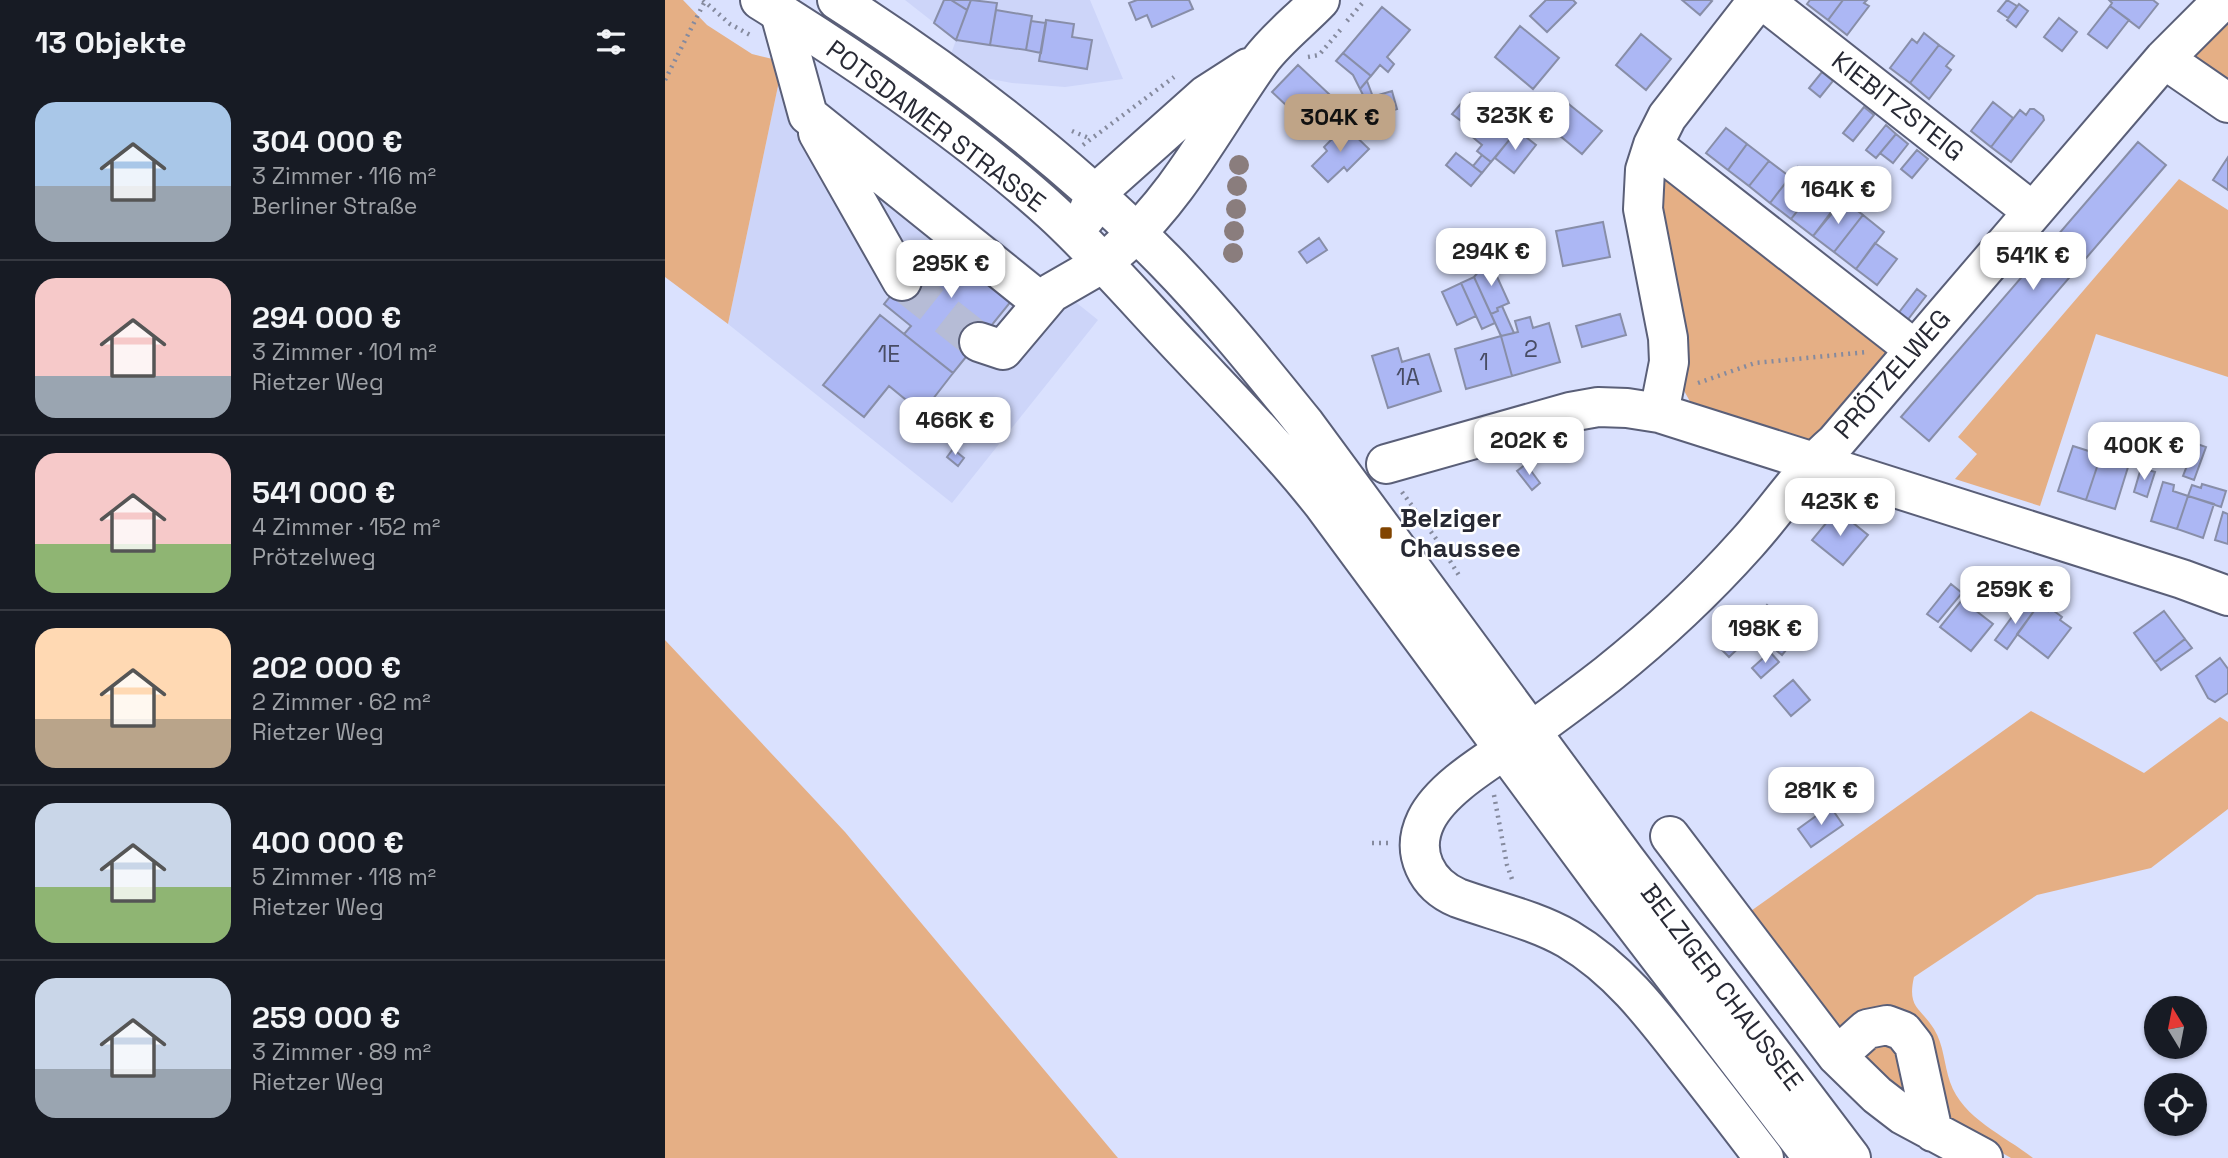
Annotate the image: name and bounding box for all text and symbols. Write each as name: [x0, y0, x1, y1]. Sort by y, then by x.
text: 13 Objekte: [35, 23, 187, 62]
icon: filters: [592, 23, 630, 61]
street label: POTSDAMER STRASSE: [820, 32, 1052, 220]
street label: KIEBITZSTEIG: [1825, 44, 1971, 168]
pin: 323K €: [1458, 92, 1572, 152]
pin: 304K €: [1283, 94, 1397, 154]
text: 323K €: [1476, 100, 1554, 130]
text: 304K €: [1300, 102, 1380, 132]
text: 304 000 €: [252, 122, 403, 161]
icon: home: [91, 130, 175, 214]
text: 3 Zimmer · 116 m²: [252, 161, 436, 191]
pin: 164K €: [1781, 166, 1895, 226]
text: 164K €: [1800, 174, 1876, 204]
text: Berliner Straße: [252, 191, 417, 221]
pin: 294K €: [1434, 229, 1548, 288]
pin: 541K €: [1976, 232, 2090, 292]
text: 294K €: [1452, 236, 1530, 266]
pin: 295K €: [894, 240, 1008, 300]
text: 541K €: [1996, 240, 2070, 270]
text: 295K €: [912, 248, 990, 278]
text: 294 000 €: [252, 298, 401, 337]
street label: PRÖTZELWEG: [1826, 302, 1958, 446]
icon: home: [91, 306, 175, 390]
house number: 2: [1524, 334, 1538, 364]
text: 3 Zimmer · 101 m²: [252, 337, 437, 367]
house number: 1E: [878, 339, 900, 369]
house number: 1: [1479, 347, 1489, 377]
house number: 1A: [1396, 362, 1420, 392]
text: Rietzer Weg: [252, 367, 384, 397]
pin: 466K €: [898, 398, 1012, 457]
text: 466K €: [916, 405, 994, 435]
pin: 202K €: [1472, 418, 1586, 477]
pin: 400K €: [2087, 422, 2201, 482]
text: 202K €: [1490, 425, 1568, 455]
text: 400K €: [2104, 430, 2184, 460]
text: 541 000 €: [252, 473, 395, 512]
pin: 423K €: [1783, 478, 1897, 538]
icon: home: [91, 481, 175, 565]
text: 423K €: [1801, 486, 1879, 516]
place label: Belziger Chaussee: [1400, 501, 1521, 565]
text: 4 Zimmer · 152 m²: [252, 512, 440, 542]
marker: Belziger Chaussee: [1378, 525, 1394, 541]
text: Prötzelweg: [252, 542, 376, 572]
pin: 259K €: [1958, 566, 2072, 626]
text: 259K €: [1976, 574, 2054, 604]
pin: 198K €: [1708, 606, 1822, 665]
text: 198K €: [1728, 613, 1802, 643]
text: 202 000 €: [252, 648, 401, 687]
icon: home: [91, 656, 175, 740]
text: 2 Zimmer · 62 m²: [252, 687, 431, 717]
text: Rietzer Weg: [252, 717, 384, 747]
pin: 281K €: [1764, 768, 1878, 827]
text: 281K €: [1784, 775, 1858, 805]
text: 400 000 €: [252, 823, 404, 862]
icon: home: [91, 831, 175, 915]
text: 5 Zimmer · 118 m²: [252, 862, 436, 892]
street label: BELZIGER CHAUSSEE: [1633, 877, 1811, 1097]
text: Rietzer Weg: [252, 892, 384, 922]
north arrow: [2144, 996, 2207, 1059]
map controls: [2144, 996, 2207, 1136]
text: 259 000 €: [252, 998, 400, 1037]
icon: home: [91, 1006, 175, 1090]
text: 3 Zimmer · 89 m²: [252, 1037, 431, 1067]
text: Rietzer Weg: [252, 1067, 384, 1097]
button: locate: [2144, 1073, 2207, 1136]

